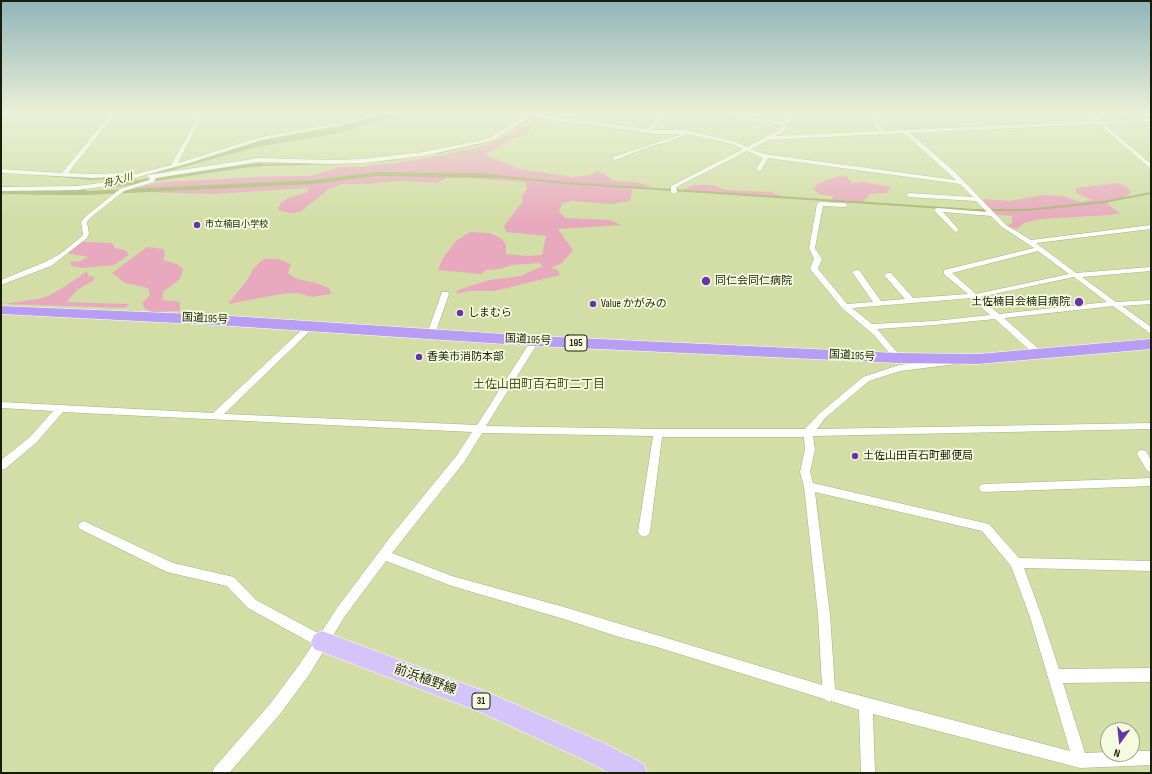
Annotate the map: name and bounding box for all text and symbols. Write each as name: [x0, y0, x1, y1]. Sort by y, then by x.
water label: 舟入川: [102, 171, 134, 191]
marker: 市立楠目小学校: [192, 220, 202, 230]
place label: 市立楠目小学校: [205, 220, 268, 230]
place label: 同仁会同仁病院: [715, 274, 792, 288]
marker: 同仁会同仁病院: [700, 275, 712, 287]
place label: 土佐楠目会楠目病院: [971, 295, 1070, 309]
marker: 土佐楠目会楠目病院: [1073, 296, 1085, 308]
place label: Value かがみの: [601, 297, 667, 311]
marker: Value かがみの: [588, 299, 598, 309]
place label: しまむら: [468, 306, 512, 320]
marker: しまむら: [455, 308, 465, 318]
street label: 国道195号: [182, 311, 228, 327]
street label: 国道195号: [505, 332, 551, 348]
road number: 195: [565, 335, 587, 351]
street label: 国道195号: [829, 348, 875, 364]
place label: 香美市消防本部: [427, 350, 504, 364]
marker: 香美市消防本部: [414, 352, 424, 362]
district label: 土佐山田町百石町二丁目: [473, 378, 605, 392]
place label: 土佐山田百石町郵便局: [863, 449, 973, 463]
marker: 土佐山田百石町郵便局: [850, 451, 860, 461]
street label: 前浜植野線: [392, 662, 458, 698]
road number: 31: [472, 693, 490, 709]
north arrow: [1100, 722, 1140, 762]
text: N: [1113, 746, 1122, 760]

